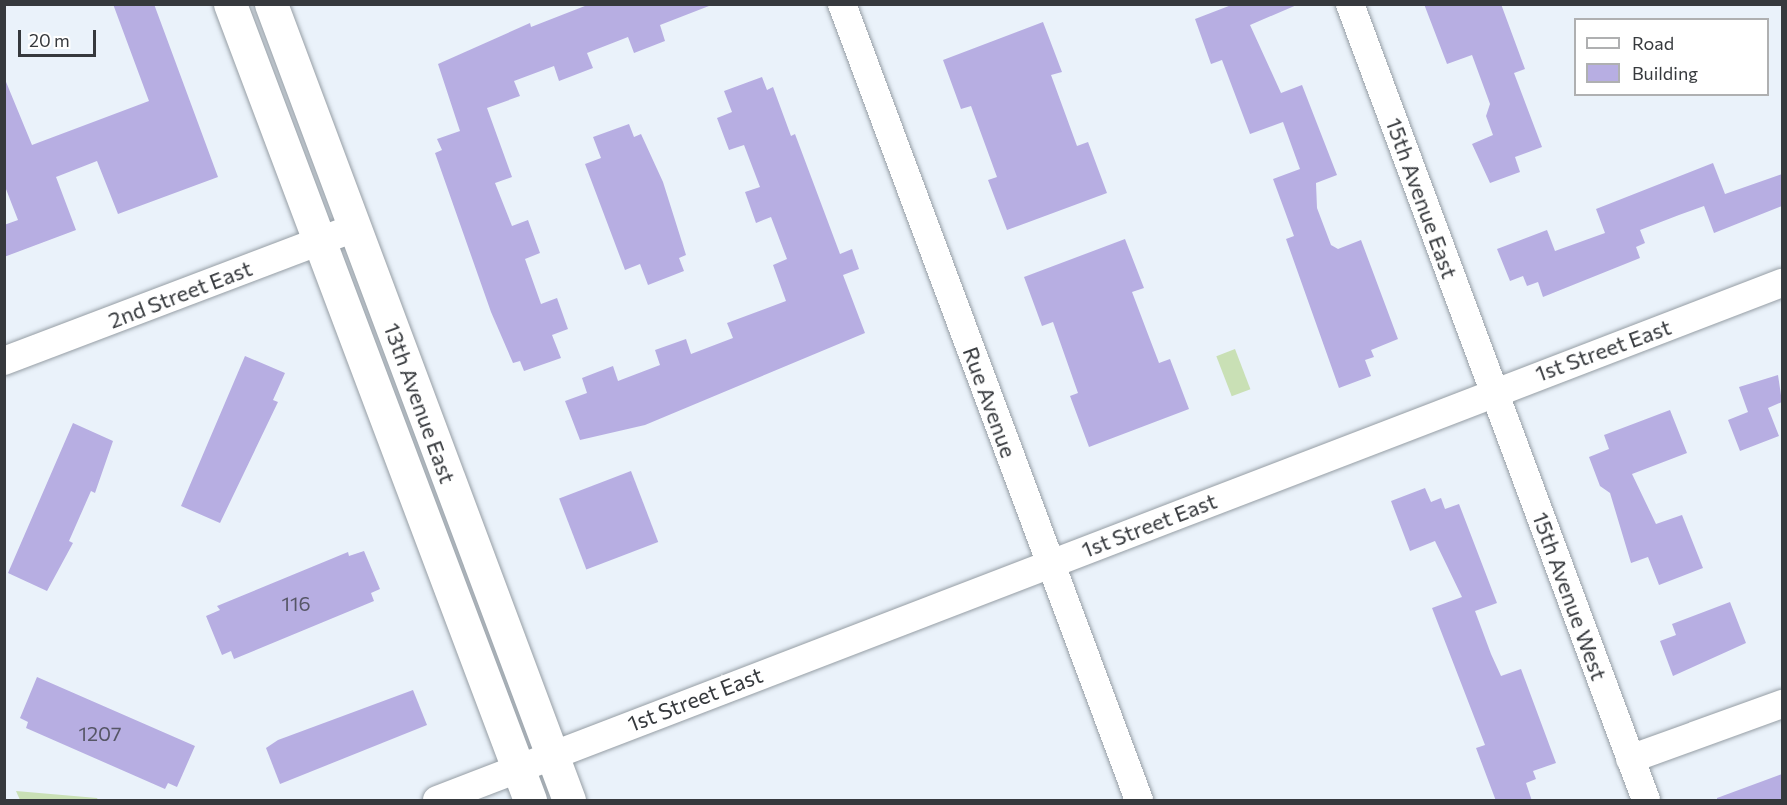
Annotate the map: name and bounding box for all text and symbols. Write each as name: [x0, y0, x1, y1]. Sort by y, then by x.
scale bar: [21, 18, 99, 56]
legend: [1574, 18, 1769, 96]
text: 20 m: [29, 29, 70, 51]
text: Road: [1632, 32, 1674, 54]
text: Building: [1632, 62, 1698, 84]
street label: 15th Avenue East: [1381, 114, 1463, 282]
street label: 2nd Street East: [104, 255, 256, 333]
street label: 1st Street East: [1532, 313, 1674, 387]
street label: 13th Avenue East: [379, 319, 461, 487]
street label: Rue Avenue: [958, 343, 1022, 461]
street label: 1st Street East: [1078, 487, 1220, 563]
street label: 15th Avenue West: [1527, 508, 1613, 684]
house number: 116: [281, 591, 311, 615]
street label: 1st Street East: [624, 661, 766, 737]
house number: 1207: [78, 721, 122, 745]

